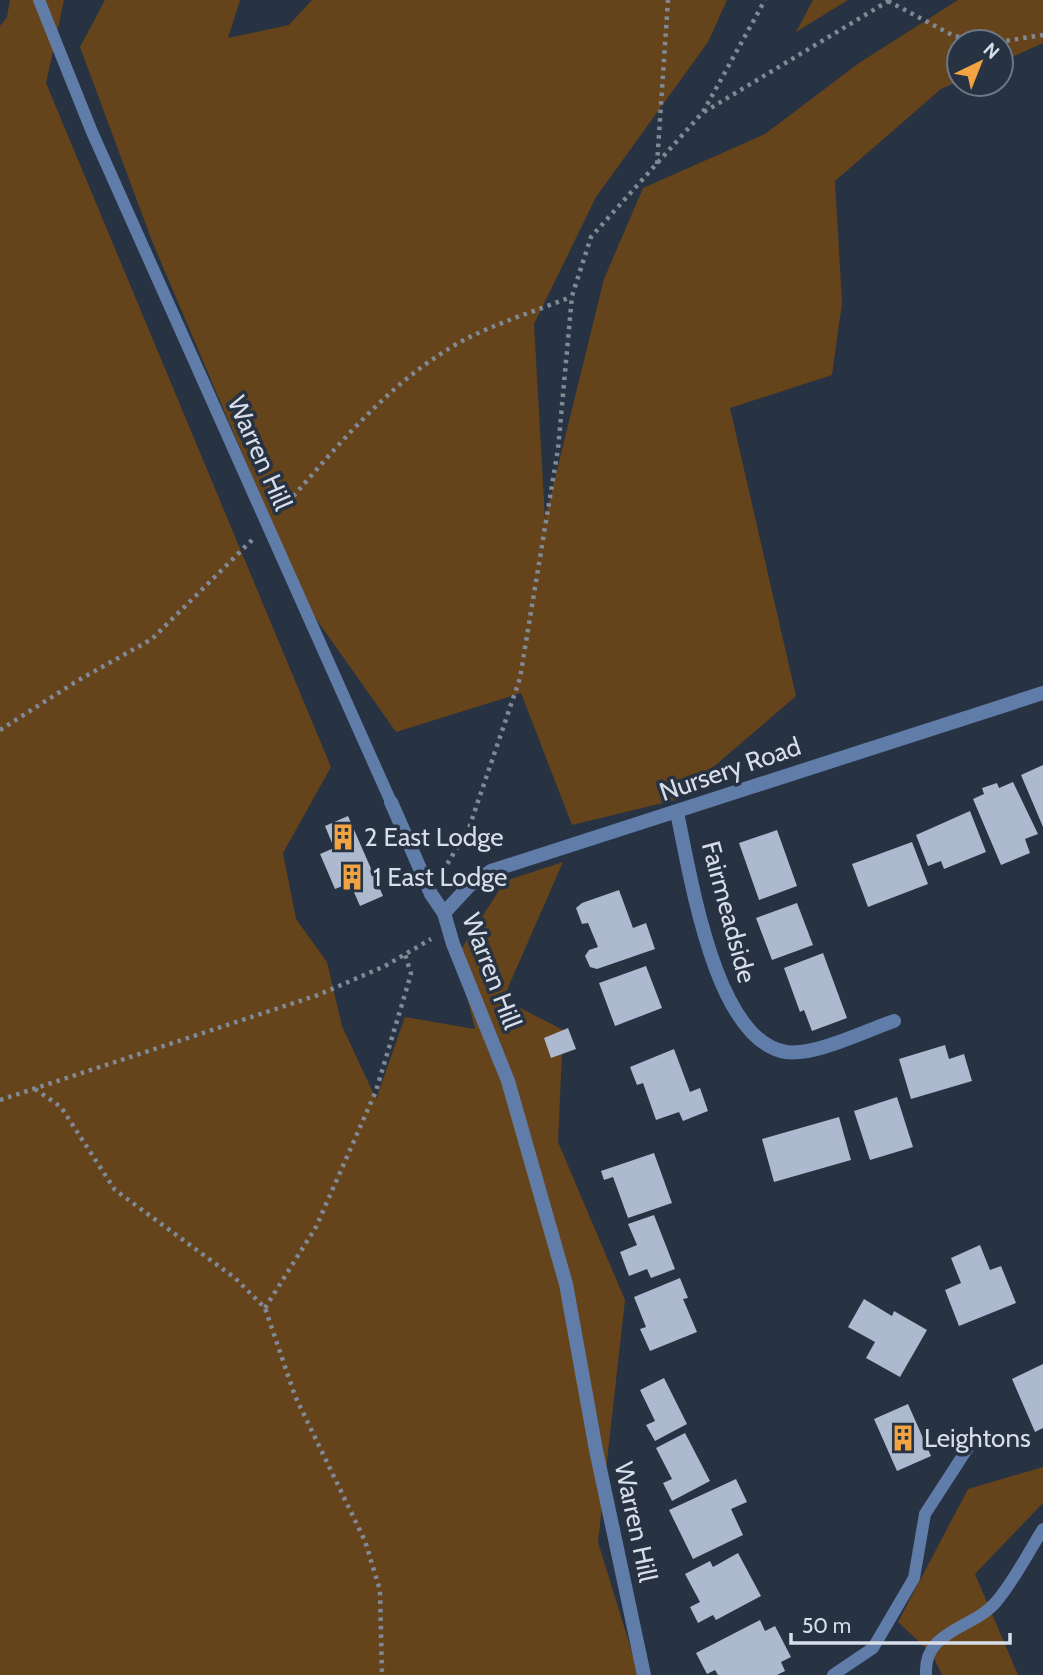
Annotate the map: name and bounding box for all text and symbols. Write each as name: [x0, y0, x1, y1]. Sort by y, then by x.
north arrow: [945, 28, 1015, 98]
text: N: [978, 38, 1004, 64]
street label: Warren Hill: [221, 391, 299, 515]
street label: Nursery Road: [655, 730, 805, 808]
place label: 2 East Lodge: [364, 821, 504, 853]
building icon: 2 East Lodge: [328, 822, 358, 852]
street label: Fairmeadside: [695, 838, 763, 986]
place label: 1 East Lodge: [373, 861, 507, 893]
building icon: 1 East Lodge: [337, 862, 367, 892]
street label: Warren Hill: [455, 908, 529, 1034]
place label: Leightons: [924, 1422, 1031, 1454]
building icon: Leightons: [888, 1423, 918, 1453]
street label: Warren Hill: [608, 1459, 664, 1585]
scale bar: [791, 1602, 1010, 1646]
text: 50 m: [802, 1613, 851, 1638]

